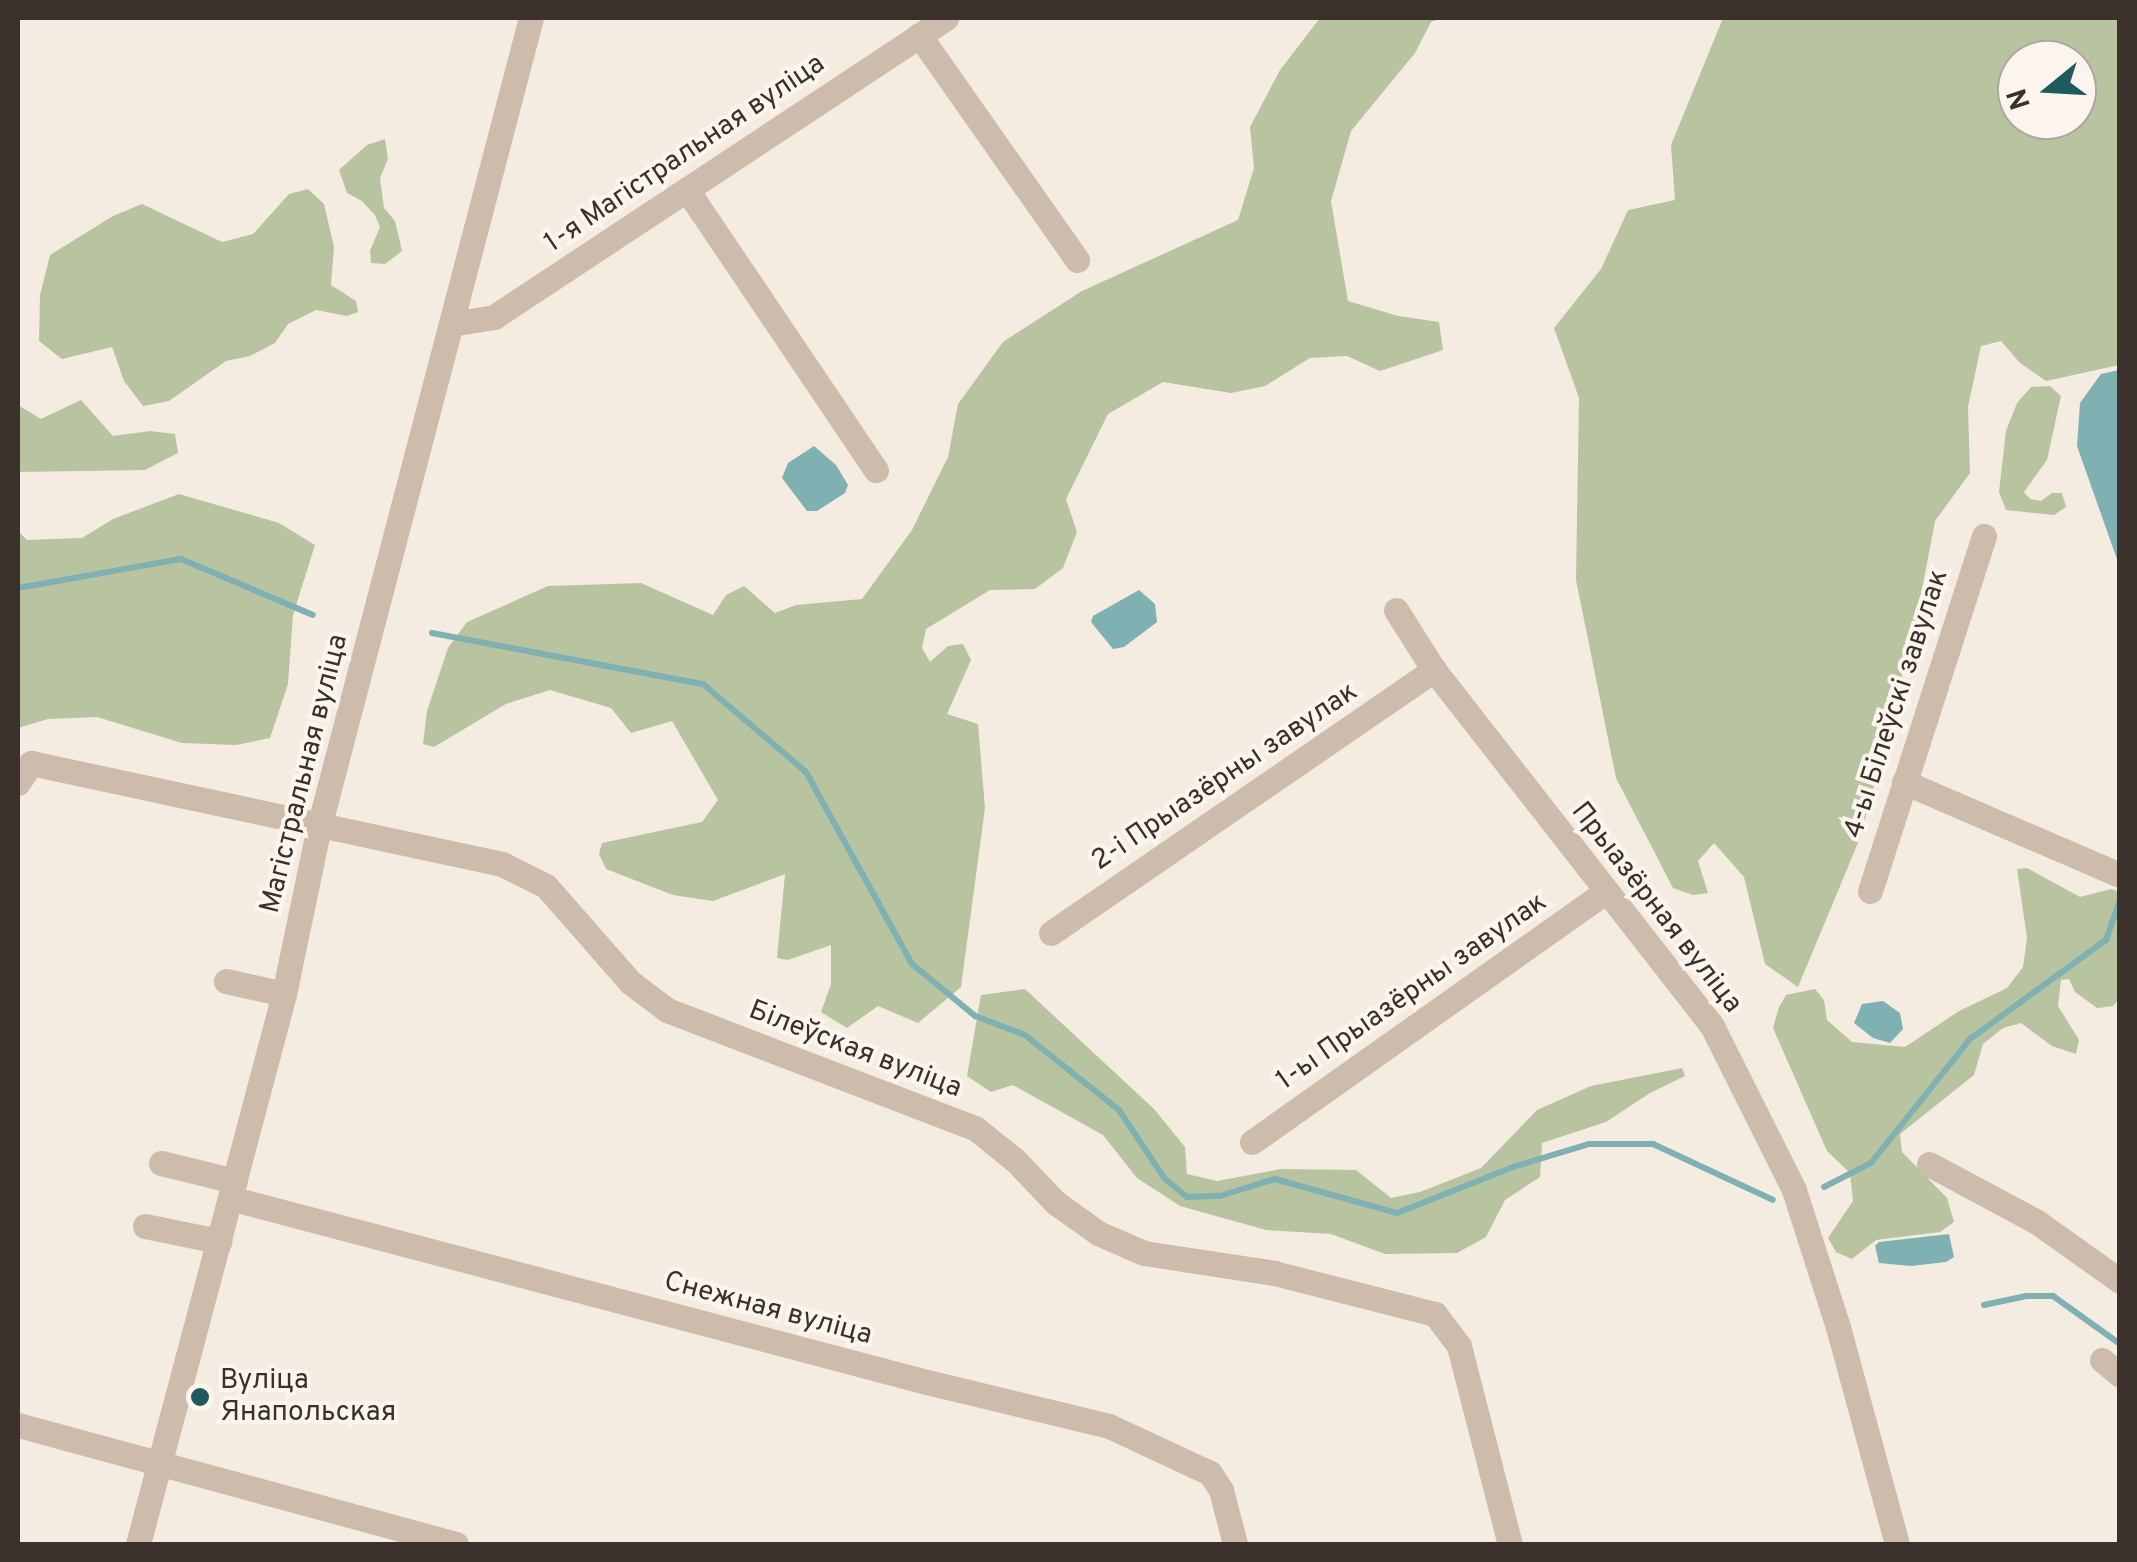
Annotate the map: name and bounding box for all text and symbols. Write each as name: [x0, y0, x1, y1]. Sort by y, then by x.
north arrow: [1997, 40, 2097, 140]
street label: 1-я Магістральная вуліца: [538, 48, 832, 260]
text: N: [2000, 84, 2041, 114]
street label: 4-ы Білеўскі завулак: [1838, 565, 1956, 843]
street label: Магістральная вуліца: [254, 631, 356, 917]
street label: 2-і Прыазёрны завулак: [1086, 675, 1364, 879]
street label: Прыазёрная вуліца: [1563, 796, 1749, 1020]
street label: 1-ы Прыазёрны завулак: [1270, 886, 1554, 1098]
street label: Білеўская вуліца: [744, 994, 966, 1106]
street label: Снежная вуліца: [660, 1265, 876, 1353]
place label: Вуліца Янапольская: [220, 1364, 396, 1430]
marker: Вуліца Янапольская: [189, 1386, 211, 1408]

